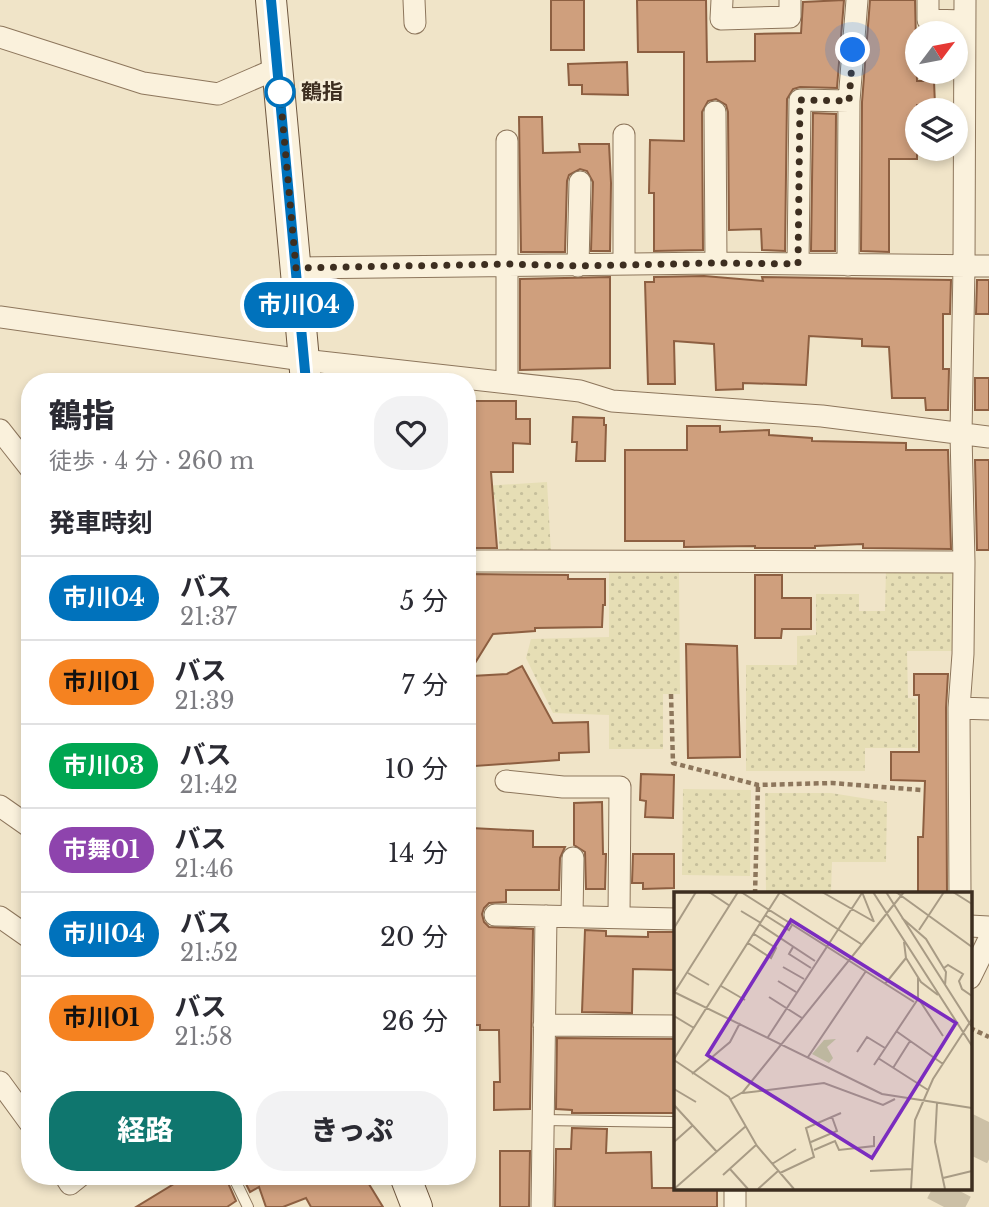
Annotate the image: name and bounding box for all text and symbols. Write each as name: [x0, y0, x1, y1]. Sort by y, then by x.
north arrow: [905, 21, 968, 84]
map controls: [905, 21, 968, 161]
your location: [835, 32, 870, 67]
marker: 鶴指: [265, 77, 295, 107]
place label: 鶴指: [301, 79, 343, 105]
button: layers: [905, 98, 968, 161]
line badge: 市川04: [250, 282, 348, 328]
text: 市川04: [258, 290, 340, 319]
text: 鶴指: [49, 395, 115, 436]
button: heart: [374, 396, 448, 470]
text: 徒歩 · 4 分 · 260 m: [49, 447, 254, 475]
text: 発車時刻: [49, 507, 153, 539]
text: バス: [180, 571, 232, 603]
text: 市川04: [63, 583, 145, 612]
text: 5 分: [400, 585, 448, 617]
text: 21:37: [180, 603, 237, 631]
text: バス: [175, 655, 227, 687]
text: 市川01: [63, 667, 140, 696]
text: 7 分: [401, 669, 448, 701]
text: 21:39: [175, 687, 235, 715]
text: バス: [179, 739, 231, 771]
text: 市川03: [63, 751, 144, 780]
text: 10 分: [384, 753, 448, 785]
text: 21:42: [179, 771, 238, 799]
text: バス: [175, 823, 227, 855]
text: 市舞01: [63, 835, 140, 864]
text: 14 分: [388, 837, 448, 869]
text: 21:46: [175, 855, 234, 883]
inset map: [674, 892, 972, 1190]
text: バス: [180, 907, 232, 939]
text: 市川04: [63, 919, 145, 948]
text: 20 分: [380, 921, 448, 953]
text: 21:52: [180, 939, 238, 967]
text: バス: [175, 991, 227, 1023]
text: 市川01: [63, 1003, 140, 1032]
text: 26 分: [382, 1005, 448, 1037]
text: 21:58: [175, 1023, 233, 1051]
button: 経路: [49, 1091, 242, 1171]
button: きっぷ: [256, 1091, 448, 1171]

